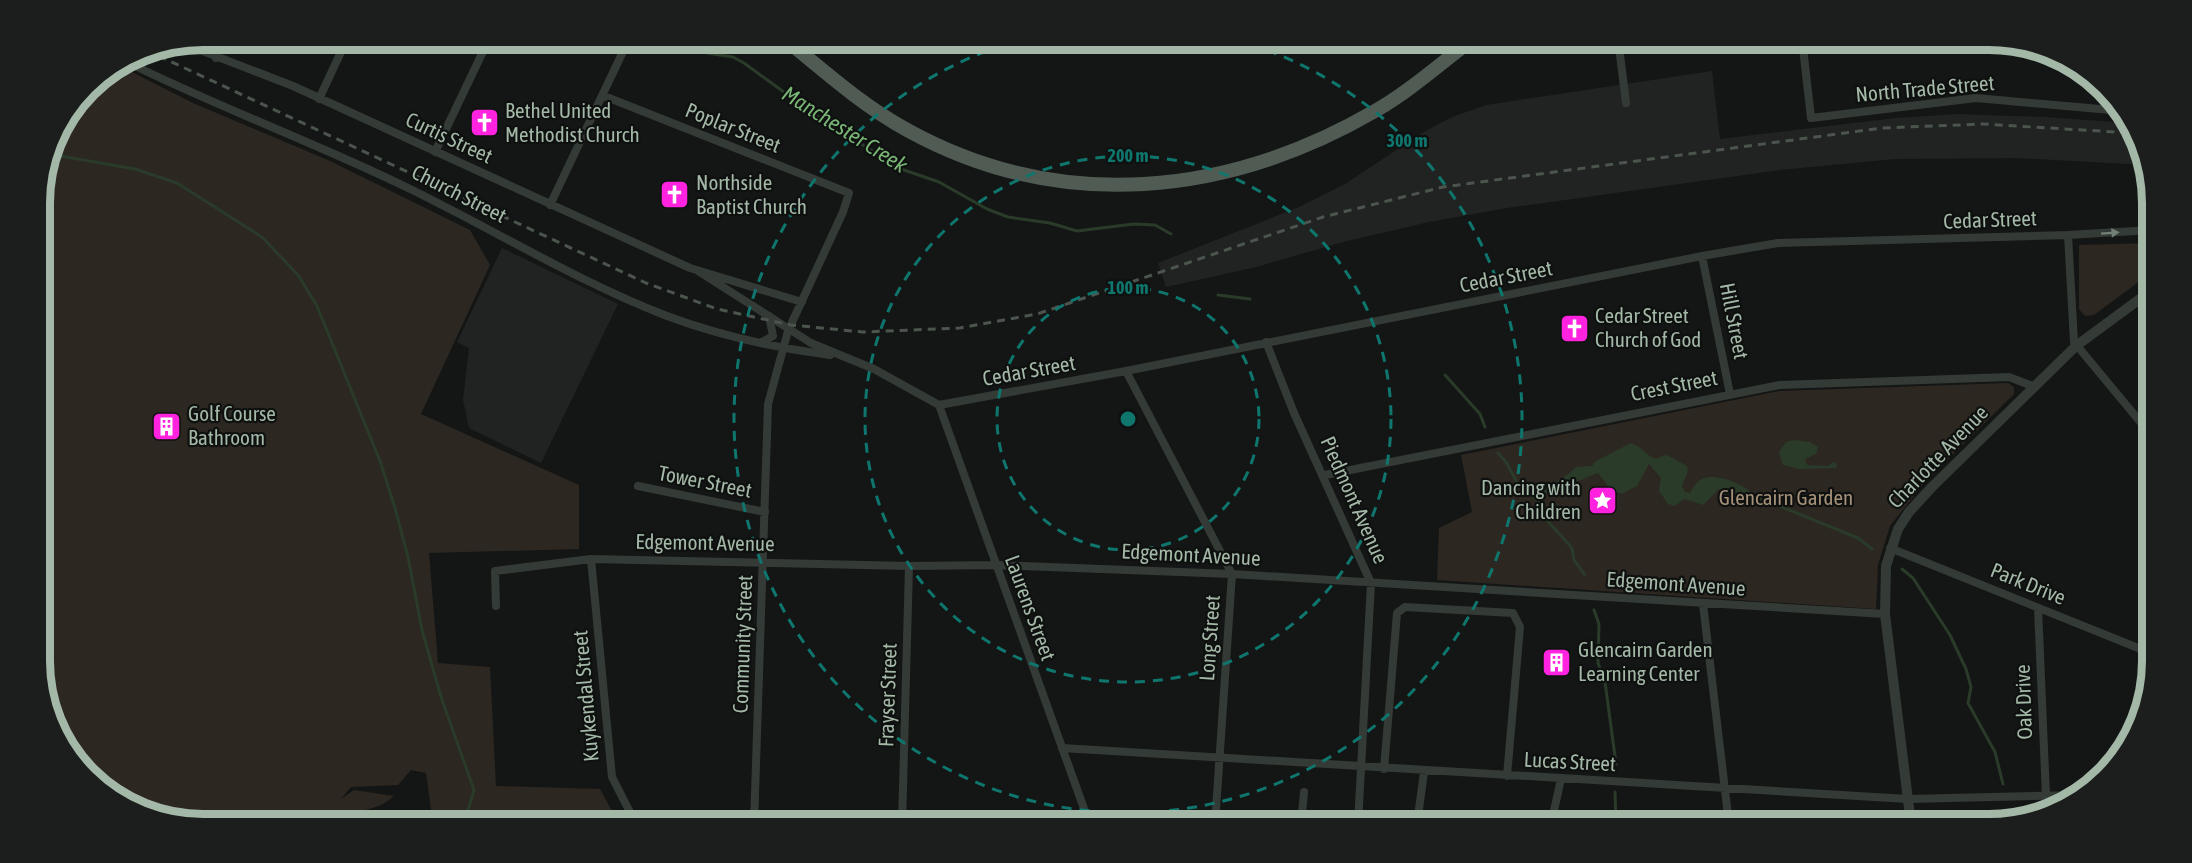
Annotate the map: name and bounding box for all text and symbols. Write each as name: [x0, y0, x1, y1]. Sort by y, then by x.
street label: North Trade Street: [1854, 70, 1995, 106]
water label: Manchester Creek: [778, 80, 913, 178]
street label: Poplar Street: [682, 97, 784, 157]
place label: Bethel United Methodist Church: [505, 98, 640, 146]
street label: Curtis Street: [402, 107, 497, 168]
church icon: Bethel United Methodist Church: [468, 107, 500, 139]
text: 300 m: [1387, 130, 1427, 151]
text: 200 m: [1108, 145, 1148, 166]
street label: Church Street: [408, 159, 511, 227]
place label: Northside Baptist Church: [696, 170, 807, 218]
church icon: Northside Baptist Church: [659, 179, 691, 211]
street label: Cedar Street: [1943, 205, 2037, 233]
one-way arrow: [2100, 228, 2119, 237]
street label: Cedar Street: [1458, 255, 1554, 297]
text: 100 m: [1108, 277, 1148, 298]
street label: Hill Street: [1716, 281, 1754, 361]
place label: Cedar Street Church of God: [1595, 303, 1701, 351]
church icon: Cedar Street Church of God: [1558, 312, 1590, 344]
street label: Cedar Street: [981, 350, 1077, 390]
street label: Crest Street: [1629, 365, 1719, 405]
street label: Charlotte Avenue: [1882, 400, 1992, 513]
place label: Golf Course Bathroom: [188, 401, 276, 449]
centre of rings: [1118, 409, 1138, 429]
building icon: Golf Course Bathroom: [151, 410, 183, 442]
street label: Piedmont Avenue: [1316, 432, 1394, 567]
street label: Tower Street: [656, 460, 754, 502]
place label: Dancing with Children: [1481, 475, 1581, 523]
place icon: Dancing with Children: [1586, 484, 1618, 516]
park label: Glencairn Garden: [1719, 485, 1853, 509]
street label: Edgemont Avenue: [635, 529, 775, 555]
street label: Edgemont Avenue: [1121, 538, 1261, 570]
street label: Laurens Street: [1001, 552, 1061, 664]
street label: Park Drive: [1987, 557, 2069, 609]
street label: Edgemont Avenue: [1606, 566, 1746, 600]
street label: Community Street: [728, 574, 756, 714]
street label: Long Street: [1194, 594, 1224, 682]
street label: Kuykendal Street: [567, 629, 603, 763]
place label: Glencairn Garden Learning Center: [1578, 637, 1713, 685]
street label: Frayser Street: [873, 642, 901, 748]
building icon: Glencairn Garden Learning Center: [1541, 646, 1573, 678]
street label: Oak Drive: [2010, 664, 2036, 740]
street label: Lucas Street: [1523, 747, 1617, 775]

